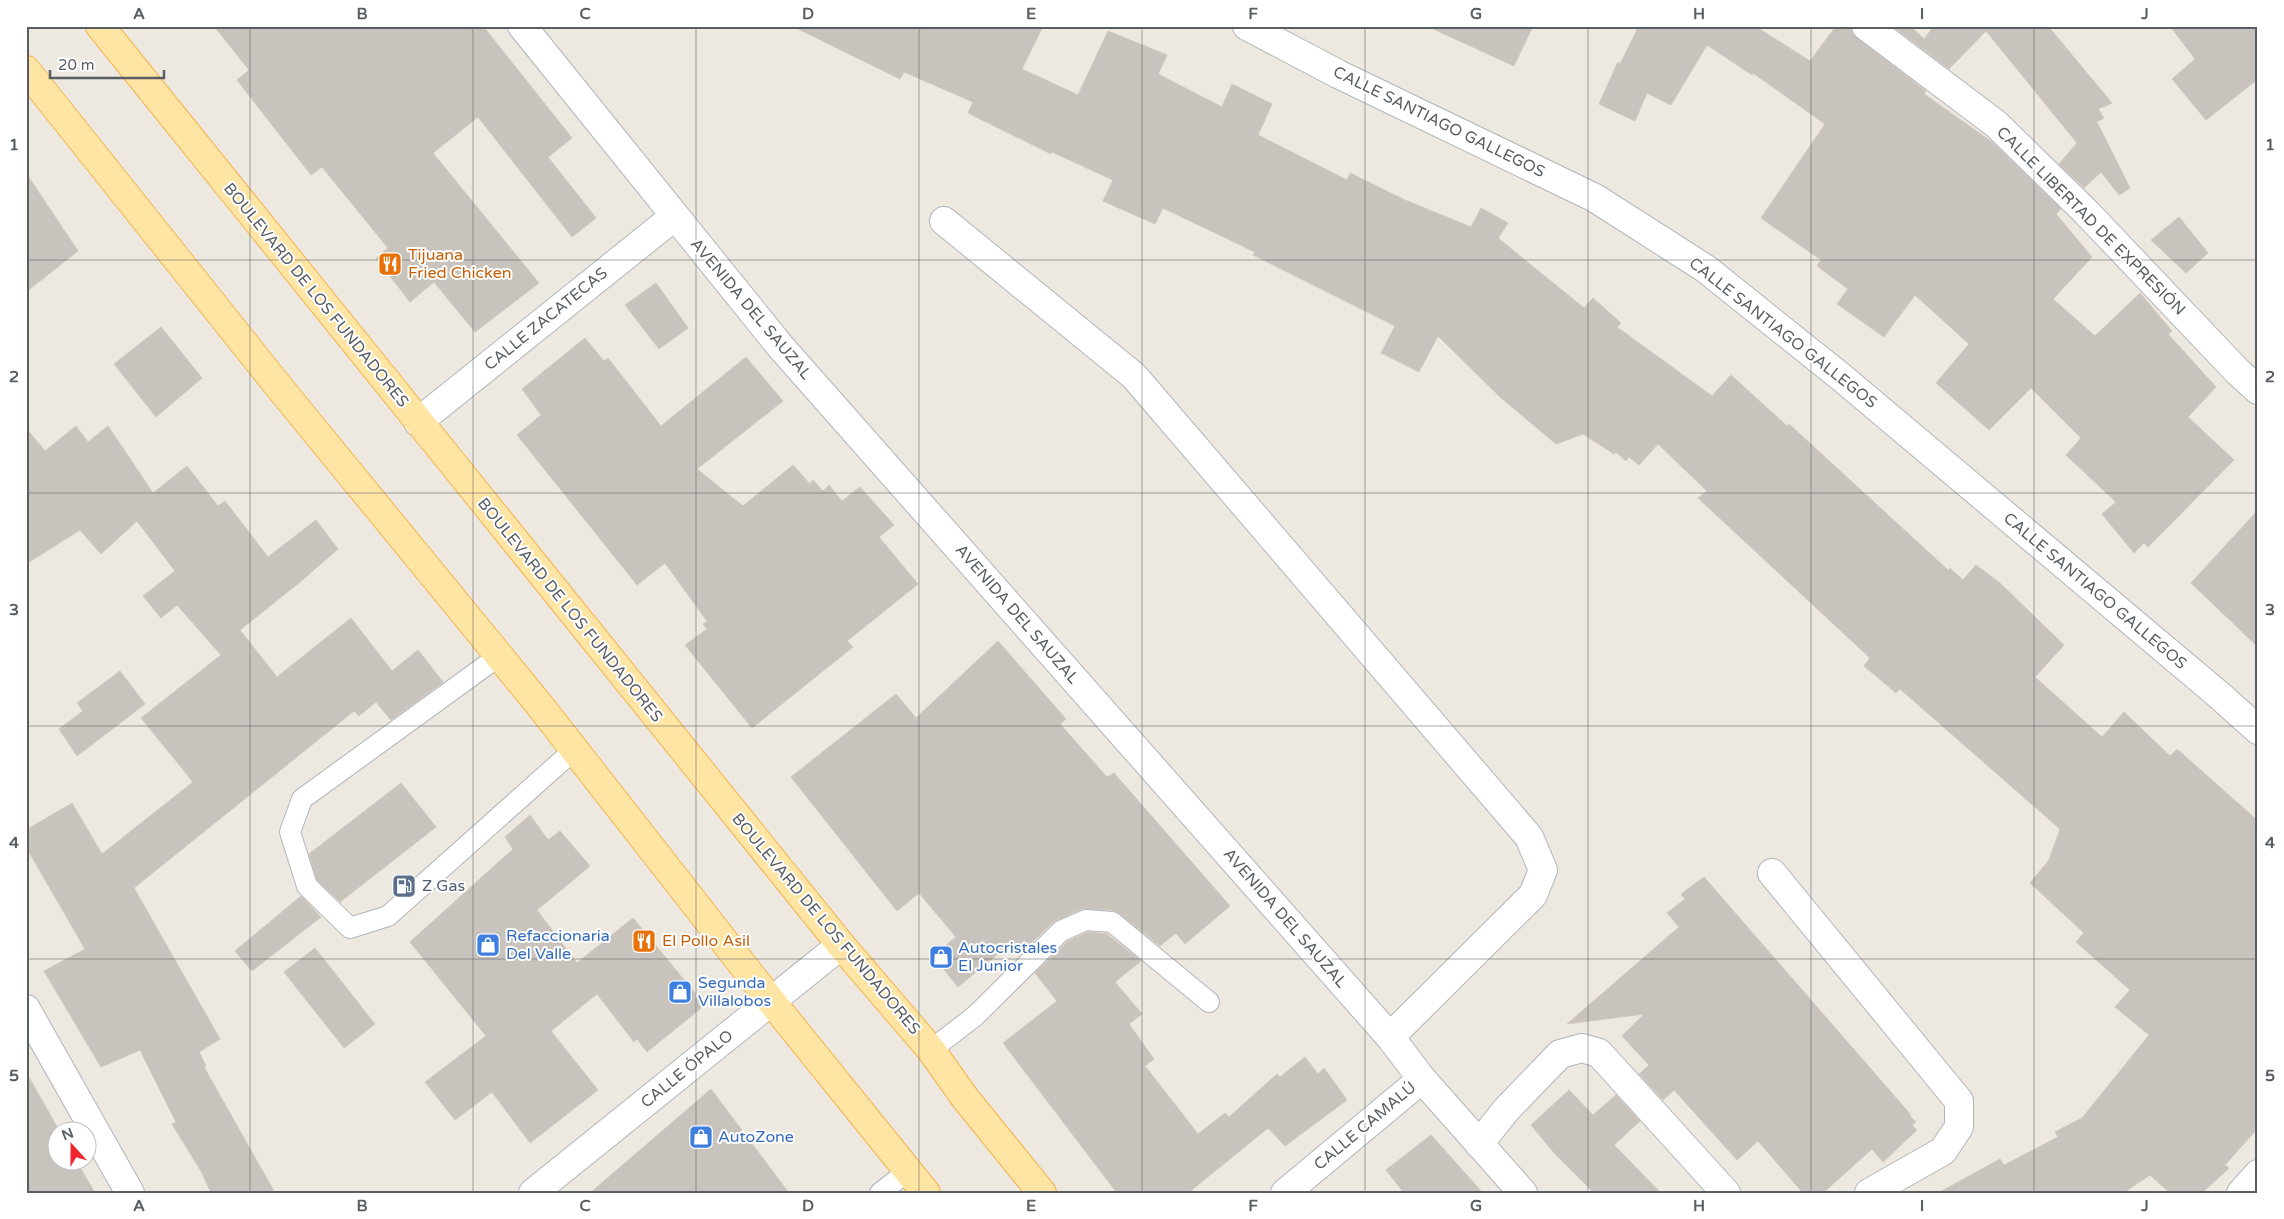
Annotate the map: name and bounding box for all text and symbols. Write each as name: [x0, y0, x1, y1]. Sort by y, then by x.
text: A: [133, 4, 145, 24]
text: B: [356, 4, 368, 24]
text: C: [579, 4, 591, 24]
text: D: [802, 4, 814, 24]
text: E: [1026, 4, 1036, 24]
text: F: [1248, 4, 1258, 24]
text: G: [1470, 4, 1482, 24]
text: H: [1693, 4, 1705, 24]
text: I: [1920, 4, 1924, 24]
text: J: [2140, 4, 2149, 24]
scale bar: [50, 48, 164, 80]
text: 20 m: [58, 56, 95, 74]
street label: CALLE SANTIAGO GALLEGOS: [1330, 62, 1548, 182]
street label: CALLE LIBERTAD DE EXPRESIÓN: [1992, 122, 2190, 320]
text: 1: [9, 135, 19, 155]
text: 1: [2265, 135, 2275, 155]
street label: BOULEVARD DE LOS FUNDADORES: [219, 179, 413, 411]
street label: AVENIDA DEL SAUZAL: [686, 234, 816, 384]
place label: Tijuana Fried Chicken: [408, 245, 511, 283]
restaurant icon: Tijuana Fried Chicken: [377, 251, 403, 277]
street label: CALLE SANTIAGO GALLEGOS: [1685, 253, 1881, 413]
street label: CALLE ZACATECAS: [480, 263, 612, 375]
text: 2: [9, 367, 19, 387]
text: 2: [2265, 367, 2275, 387]
street label: BOULEVARD DE LOS FUNDADORES: [473, 494, 667, 726]
street label: CALLE SANTIAGO GALLEGOS: [1999, 508, 2191, 674]
street label: AVENIDA DEL SAUZAL: [951, 540, 1083, 688]
text: 3: [9, 600, 19, 620]
text: 3: [2265, 600, 2275, 620]
street label: BOULEVARD DE LOS FUNDADORES: [727, 809, 925, 1039]
text: 4: [9, 833, 19, 853]
text: 4: [2265, 833, 2275, 853]
street label: AVENIDA DEL SAUZAL: [1219, 844, 1351, 992]
fuel station icon: Z Gas: [391, 873, 417, 899]
place label: Z Gas: [422, 876, 465, 896]
place label: Refaccionaria Del Valle: [506, 926, 610, 964]
restaurant icon: El Pollo Asil: [631, 928, 657, 954]
place label: El Pollo Asil: [662, 931, 750, 951]
shop icon: Refaccionaria Del Valle: [475, 932, 501, 958]
place label: Autocristales El Junior: [958, 938, 1057, 976]
shop icon: Autocristales El Junior: [928, 944, 954, 970]
place label: Segunda Villalobos: [698, 973, 771, 1011]
shop icon: Segunda Villalobos: [667, 979, 693, 1005]
street label: CALLE ÓPALO: [637, 1026, 737, 1112]
text: 5: [9, 1066, 19, 1086]
text: 5: [2265, 1066, 2275, 1086]
street label: CALLE CAMALÚ: [1310, 1077, 1420, 1175]
north arrow: [48, 1122, 98, 1172]
text: N: [59, 1124, 76, 1144]
shop icon: AutoZone: [688, 1124, 714, 1150]
place label: AutoZone: [718, 1127, 794, 1147]
text: A: [133, 1196, 145, 1216]
text: B: [356, 1196, 368, 1216]
text: C: [579, 1196, 591, 1216]
text: D: [802, 1196, 814, 1216]
text: E: [1026, 1196, 1036, 1216]
text: F: [1248, 1196, 1258, 1216]
text: G: [1470, 1196, 1482, 1216]
text: H: [1693, 1196, 1705, 1216]
text: I: [1920, 1196, 1924, 1216]
text: J: [2140, 1196, 2149, 1216]

